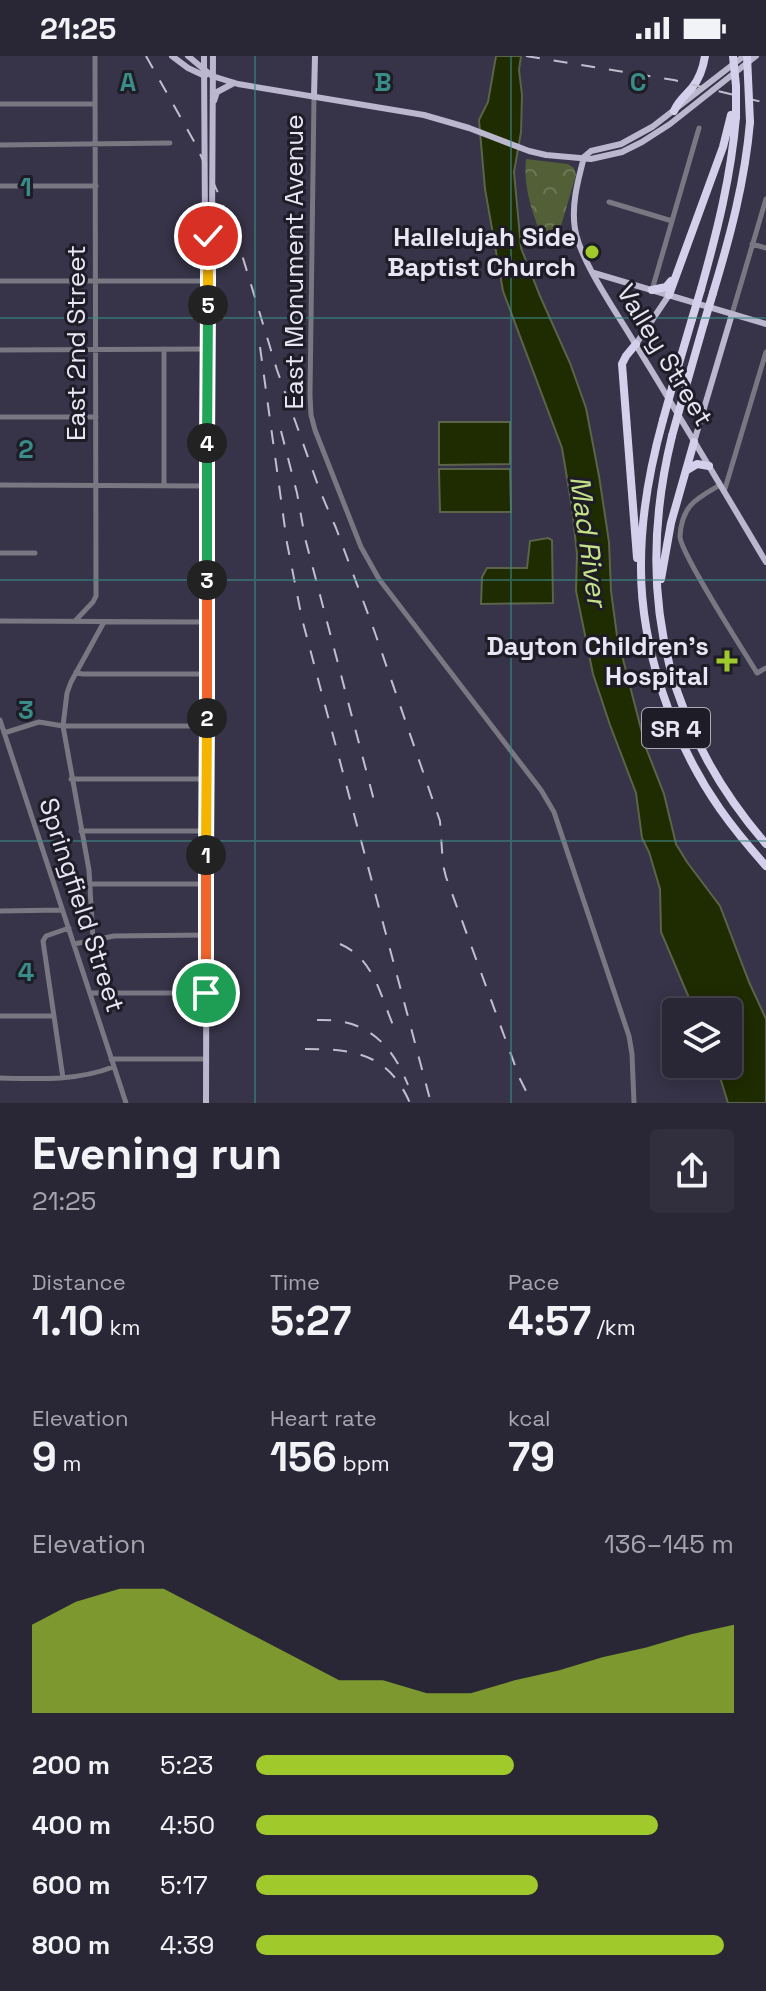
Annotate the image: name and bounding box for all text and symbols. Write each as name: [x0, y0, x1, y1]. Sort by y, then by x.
text: 21:25: [40, 9, 116, 48]
text: A: [120, 65, 137, 99]
text: B: [374, 65, 392, 99]
text: C: [630, 65, 646, 99]
street label: East Monument Avenue: [277, 114, 311, 410]
text: 1: [20, 170, 32, 204]
pin: [174, 202, 242, 270]
icon: check: [186, 214, 230, 258]
place label: Hallelujah Side Baptist Church: [387, 220, 576, 284]
marker: Hallelujah Side Baptist Church: [583, 243, 601, 261]
street label: East 2nd Street: [59, 245, 93, 441]
street label: Valley Street: [609, 278, 721, 432]
pin: 5: [188, 285, 228, 325]
text: 5: [201, 291, 215, 319]
pin: 4: [187, 423, 227, 463]
text: 4: [200, 429, 214, 457]
text: 2: [18, 432, 34, 466]
water label: Mad River: [562, 473, 616, 612]
pin: 3: [187, 560, 227, 600]
text: 3: [200, 566, 214, 594]
place label: Dayton Children’s Hospital: [487, 629, 709, 693]
marker: Dayton Children’s Hospital: [716, 650, 738, 672]
text: 3: [18, 693, 34, 727]
pin: 2: [187, 698, 227, 738]
text: 2: [200, 704, 214, 732]
road number: SR 4: [642, 708, 710, 748]
street label: Springfield Street: [31, 794, 133, 1016]
pin: 1: [186, 835, 226, 875]
text: 1: [201, 841, 211, 869]
text: 4: [18, 955, 34, 989]
pin: [172, 959, 240, 1027]
icon: arrive: [184, 971, 228, 1015]
map controls: [662, 998, 742, 1078]
button: layers: [662, 998, 742, 1078]
text: Evening run: [32, 1126, 282, 1182]
button: share: [650, 1129, 734, 1213]
text: 21:25: [32, 1184, 96, 1218]
text: Distance: [32, 1268, 126, 1296]
text: Time: [270, 1268, 320, 1296]
text: Pace: [508, 1268, 560, 1296]
text: 1.10: [32, 1296, 104, 1347]
text: 5:27: [270, 1296, 351, 1347]
text: 4:57: [508, 1296, 591, 1347]
text: km: [104, 1313, 140, 1341]
text: /km: [591, 1313, 636, 1341]
text: Elevation: [32, 1404, 128, 1432]
text: Heart rate: [270, 1404, 377, 1432]
text: kcal: [508, 1404, 550, 1432]
text: 9: [32, 1432, 57, 1483]
text: 156: [270, 1432, 337, 1483]
text: 79: [508, 1432, 555, 1483]
text: m: [57, 1449, 81, 1477]
text: bpm: [337, 1449, 390, 1477]
text: Elevation: [32, 1527, 146, 1561]
text: 136–145 m: [604, 1527, 734, 1561]
text: 200 m: [32, 1748, 110, 1782]
text: 5:23: [160, 1748, 213, 1782]
text: 400 m: [32, 1808, 111, 1842]
text: 4:50: [160, 1808, 215, 1842]
text: 600 m: [32, 1868, 111, 1902]
text: 5:17: [160, 1868, 208, 1902]
text: 800 m: [32, 1928, 110, 1962]
text: 4:39: [160, 1928, 214, 1962]

